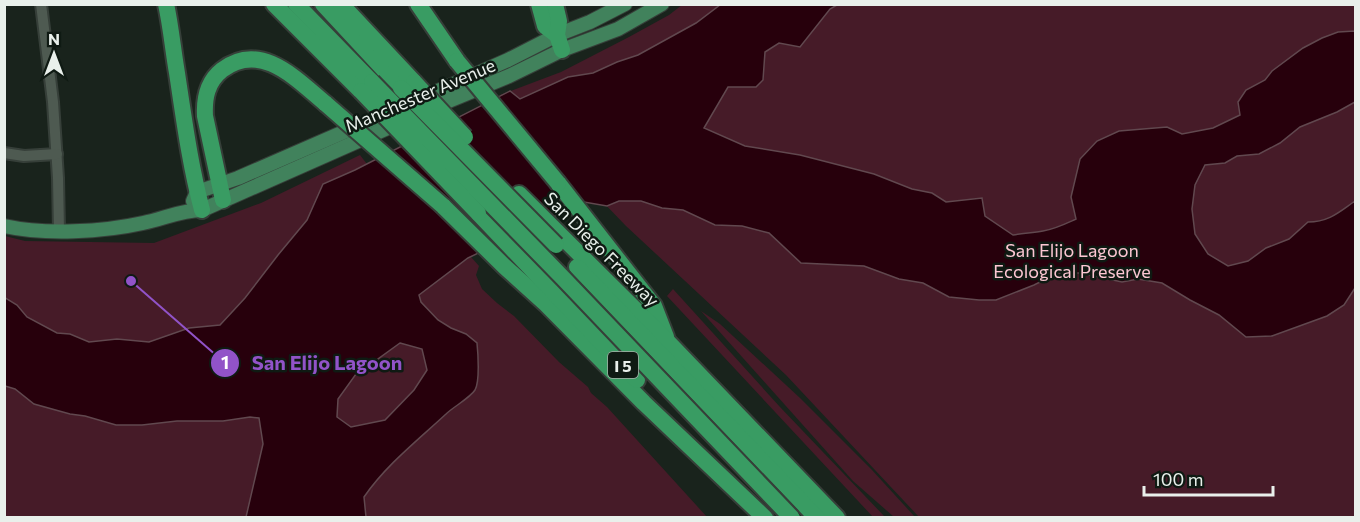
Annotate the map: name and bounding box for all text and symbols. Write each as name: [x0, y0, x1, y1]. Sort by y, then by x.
north arrow: [24, 24, 84, 84]
text: N: [48, 29, 60, 48]
street label: Manchester Avenue: [342, 53, 498, 137]
street label: San Diego Freeway: [540, 187, 664, 311]
park label: San Elijo Lagoon Ecological Preserve: [993, 239, 1151, 282]
callout: San Elijo Lagoon: [210, 344, 414, 382]
text: San Elijo Lagoon: [252, 350, 402, 374]
text: 1: [221, 351, 229, 373]
road number: I 5: [608, 352, 638, 378]
scale bar: [1144, 459, 1273, 497]
text: 100 m: [1153, 468, 1203, 490]

